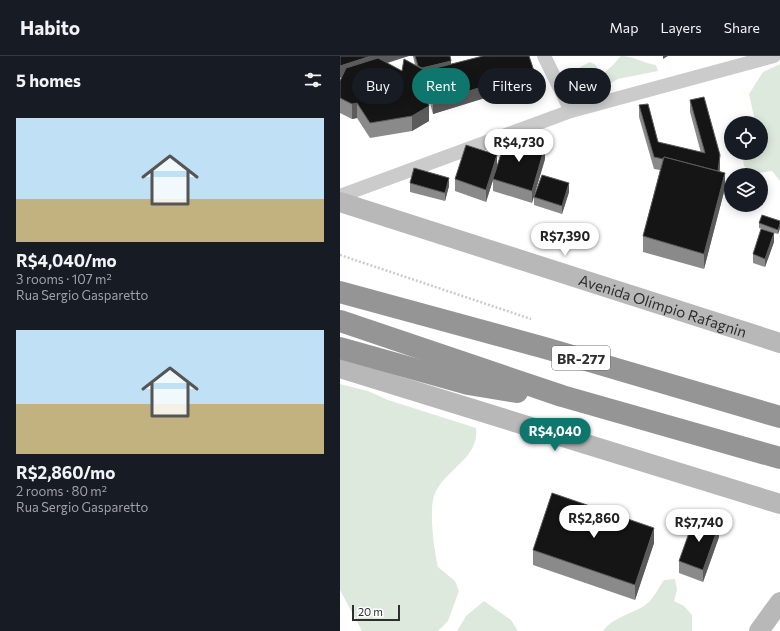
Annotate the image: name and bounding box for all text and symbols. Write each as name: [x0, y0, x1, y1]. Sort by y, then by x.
text: Habito: [20, 16, 80, 39]
text: Map: [610, 19, 638, 36]
text: Layers: [660, 19, 702, 36]
text: Share: [724, 19, 760, 36]
chip: Buy: [352, 68, 404, 104]
chip: Rent: [412, 68, 470, 104]
chip: Filters: [478, 68, 546, 104]
chip: New: [554, 68, 611, 104]
icon: filters: [302, 69, 324, 91]
text: 5 homes: [16, 70, 81, 91]
map controls: [724, 116, 768, 212]
button: locate: [724, 116, 768, 160]
pin: R$4,730: [482, 129, 556, 163]
text: R$4,730: [494, 134, 544, 150]
icon: home: [134, 144, 206, 216]
button: layers: [724, 168, 768, 212]
pin: R$7,390: [528, 223, 602, 257]
text: R$7,390: [540, 228, 590, 244]
text: R$4,040/mo: [16, 250, 117, 271]
street label: Avenida Olímpio Rafagnin: [577, 270, 749, 341]
text: 3 rooms · 107 m²: [16, 271, 112, 287]
text: Rua Sergio Gasparetto: [16, 287, 148, 303]
road number: BR-277: [552, 346, 610, 370]
icon: home: [134, 356, 206, 428]
pin: R$4,040: [518, 418, 592, 452]
text: R$4,040: [529, 423, 581, 439]
text: R$2,860/mo: [16, 462, 115, 483]
text: 2 rooms · 80 m²: [16, 483, 107, 499]
text: Rua Sergio Gasparetto: [16, 499, 148, 515]
pin: R$2,860: [557, 505, 631, 539]
pin: R$7,740: [662, 509, 736, 543]
text: R$2,860: [568, 510, 620, 526]
text: R$7,740: [675, 514, 723, 530]
scale bar: [352, 603, 400, 622]
text: 20 m: [358, 605, 383, 618]

